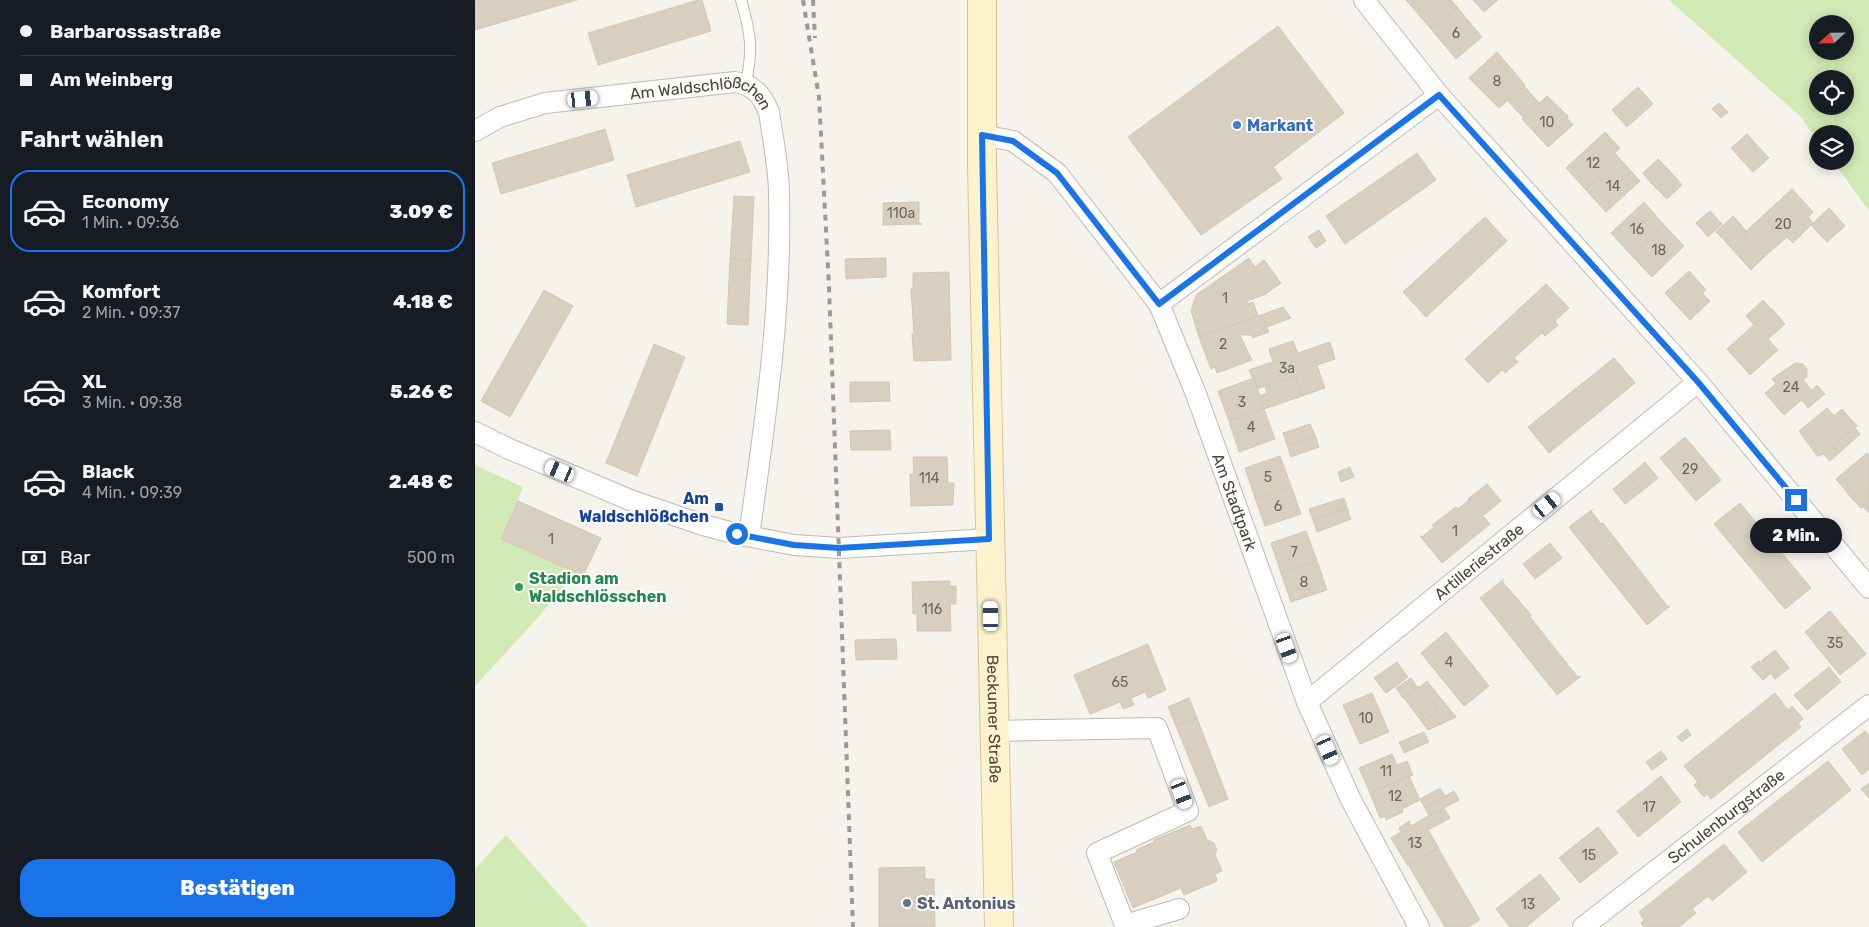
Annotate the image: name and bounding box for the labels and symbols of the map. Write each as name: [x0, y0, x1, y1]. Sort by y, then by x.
north arrow: [1809, 15, 1854, 60]
house number: 6: [1452, 25, 1460, 42]
street label: Am Waldschlößchen: [629, 72, 776, 113]
house number: 8: [1493, 73, 1502, 90]
car: [567, 90, 598, 108]
house number: 10: [1540, 114, 1555, 131]
place label: Markant: [1247, 116, 1314, 135]
marker: Markant: [1231, 119, 1243, 131]
house number: 12: [1586, 155, 1600, 172]
house number: 14: [1606, 178, 1621, 195]
house number: 110a: [887, 205, 915, 222]
house number: 20: [1774, 216, 1792, 233]
house number: 16: [1630, 221, 1644, 238]
house number: 18: [1652, 242, 1667, 259]
house number: 1: [1222, 290, 1228, 307]
house number: 2: [1219, 336, 1227, 353]
house number: 3a: [1279, 360, 1295, 377]
house number: 24: [1783, 379, 1800, 396]
house number: 3: [1238, 394, 1246, 411]
house number: 4: [1247, 419, 1256, 436]
street label: Am Stadtpark: [1209, 450, 1261, 554]
car: [543, 458, 576, 484]
house number: 29: [1682, 461, 1698, 478]
house number: 5: [1264, 469, 1272, 486]
house number: 114: [919, 470, 940, 487]
place label: Am Waldschlößchen: [579, 489, 709, 526]
route end: [1785, 489, 1807, 511]
car: [1530, 490, 1563, 520]
house number: 6: [1274, 498, 1282, 515]
marker: Am Waldschlößchen: [713, 501, 725, 513]
callout: 2 Min.: [1750, 518, 1842, 552]
street label: Artilleriestraße: [1430, 519, 1528, 604]
route start: [726, 523, 748, 545]
house number: 1: [1452, 523, 1458, 540]
house number: 1: [548, 531, 554, 548]
house number: 7: [1290, 544, 1298, 561]
place label: Stadion am Waldschlösschen: [529, 569, 666, 606]
house number: 8: [1300, 574, 1309, 591]
marker: Stadion am Waldschlösschen: [513, 581, 525, 593]
house number: 116: [922, 601, 942, 618]
car: [983, 601, 998, 631]
car: [1274, 631, 1299, 665]
house number: 35: [1827, 635, 1843, 652]
street label: Beckumer Straße: [983, 654, 1005, 783]
house number: 4: [1445, 654, 1454, 671]
house number: 65: [1112, 674, 1128, 691]
house number: 10: [1359, 710, 1374, 727]
car: [1315, 733, 1340, 767]
house number: 11: [1380, 763, 1392, 780]
street label: Schulenburgstraße: [1664, 765, 1788, 867]
car: [1169, 777, 1194, 811]
house number: 12: [1388, 788, 1402, 805]
house number: 17: [1642, 799, 1656, 816]
house number: 13: [1408, 835, 1422, 852]
house number: 15: [1582, 847, 1596, 864]
place label: St. Antonius: [917, 894, 1016, 913]
house number: 13: [1521, 896, 1535, 913]
marker: St. Antonius: [901, 897, 913, 909]

